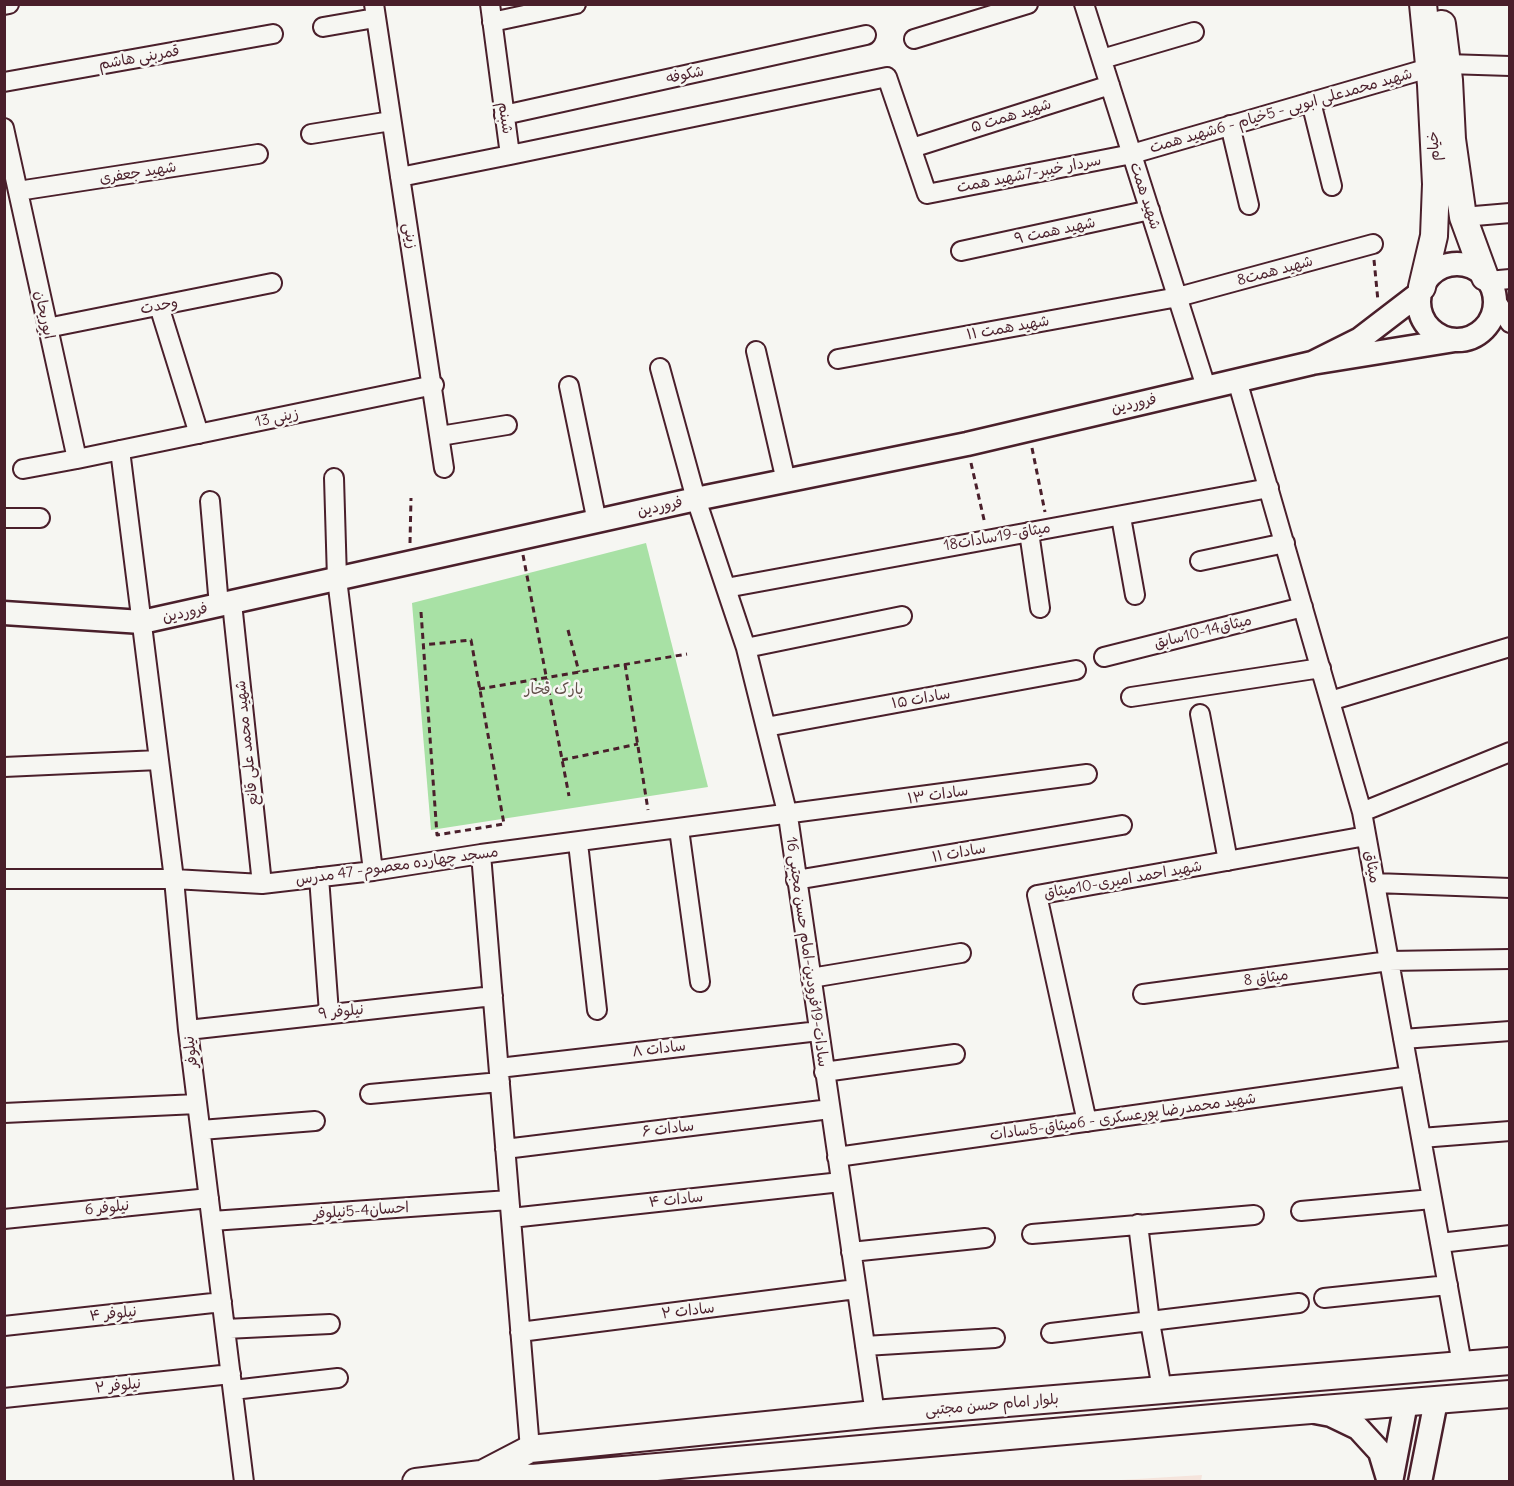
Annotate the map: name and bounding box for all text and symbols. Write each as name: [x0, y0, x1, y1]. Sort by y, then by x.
street label: قمربنی هاشم: [97, 42, 181, 74]
street label: شکوفه: [665, 62, 705, 88]
street label: شهید محمدعلی ابویی - 5خیام - 6شهید همت: [1148, 65, 1414, 157]
street label: شهید همت ۵: [969, 95, 1053, 137]
street label: شبنم: [494, 101, 516, 135]
street label: خیام: [1424, 131, 1444, 161]
street label: سردار خیبر-7شهید همت: [955, 151, 1103, 197]
street label: شهید جعفری: [98, 158, 178, 188]
street label: شهید همت: [1126, 160, 1164, 232]
street label: شهید همت ۹: [1013, 214, 1097, 248]
street label: زینی: [399, 222, 421, 250]
street label: 8شهید همت: [1235, 252, 1315, 290]
street label: ابوریحان: [30, 289, 58, 341]
street label: وحدت: [139, 294, 179, 318]
street label: شهید همت ۱۱: [965, 312, 1051, 344]
street label: فروردین: [1110, 390, 1158, 418]
street label: زینی 13: [254, 405, 300, 431]
street label: فروردین: [636, 493, 684, 521]
street label: 18میثاق-19سادات: [942, 519, 1052, 555]
street label: فروردین: [161, 599, 209, 627]
street label: میثاق14-10سابق: [1152, 611, 1254, 653]
street label: شهید محمد علی قانع: [231, 679, 263, 807]
park label: پارک فخار: [525, 681, 583, 699]
street label: سادات ۱۵: [890, 685, 952, 713]
street label: سادات ۱۳: [906, 782, 970, 808]
street label: سادات-19فرودین-امام حسن مجتبی 16: [782, 836, 832, 1068]
street label: سادات ۱۱: [931, 839, 987, 867]
street label: مسجد چهارده معصوم- 47 مدرس: [294, 843, 500, 889]
street label: میثاق: [1360, 849, 1384, 885]
street label: شهید احمد امیری-10میثاق: [1042, 857, 1204, 903]
street label: میثاق 8: [1242, 966, 1290, 990]
street label: نیلوفر ۹: [317, 1001, 365, 1023]
street label: نیلوفر: [180, 1035, 202, 1069]
street label: سادات ۸: [631, 1037, 687, 1061]
street label: شهید محمدرضا پورعسکری - 6میثاق-5سادات: [989, 1089, 1257, 1145]
street label: سادات ۶: [641, 1117, 695, 1141]
street label: سادات ۴: [648, 1188, 704, 1212]
street label: نیلوفر 6: [84, 1197, 130, 1219]
street label: احسان4-5نیلوفر: [313, 1199, 409, 1223]
street label: سادات ۲: [660, 1299, 716, 1323]
street label: نیلوفر ۴: [89, 1303, 137, 1325]
street label: نیلوفر ۲: [94, 1375, 142, 1397]
street label: بلوار امام حسن مجتبی: [924, 1390, 1060, 1420]

